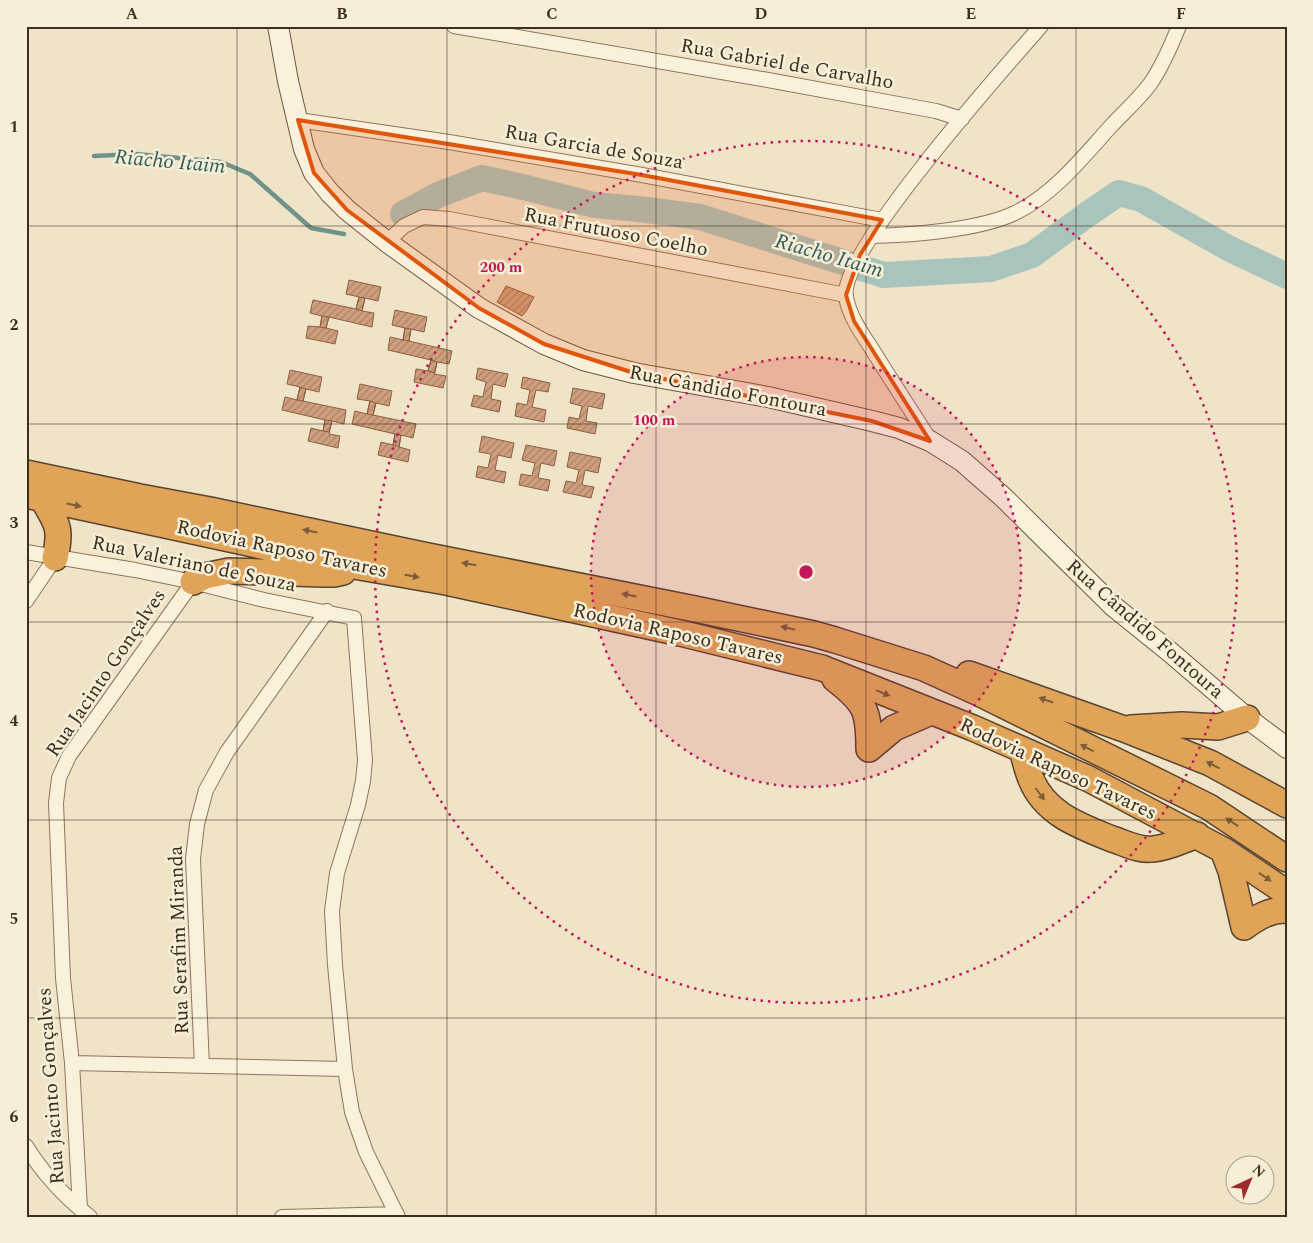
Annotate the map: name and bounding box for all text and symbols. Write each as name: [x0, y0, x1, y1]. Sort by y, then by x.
text: A: [126, 2, 139, 26]
text: B: [336, 2, 348, 26]
text: C: [546, 2, 558, 26]
text: D: [755, 2, 768, 26]
text: E: [966, 2, 976, 26]
text: F: [1176, 2, 1186, 26]
street label: Rua Gabriel de Carvalho: [678, 30, 896, 98]
text: 1: [10, 115, 18, 139]
street label: Rua Garcia de Souza: [502, 116, 686, 178]
water label: Riacho Itaim: [113, 141, 227, 183]
street label: Rua Frutuoso Coelho: [521, 199, 711, 265]
water label: Riacho Itaim: [771, 225, 887, 287]
text: 200 m: [480, 256, 523, 279]
text: 2: [10, 313, 19, 337]
street label: Rua Cândido Fontoura: [627, 357, 830, 425]
text: 100 m: [633, 409, 676, 432]
one-way arrow: [66, 501, 82, 509]
text: 3: [10, 511, 19, 535]
street label: Rodovia Raposo Tavares: [174, 512, 390, 586]
one-way arrow: [302, 527, 318, 535]
street label: Rua Valeriano de Souza: [89, 528, 299, 600]
street label: Rua Cândido Fontoura: [1059, 552, 1231, 706]
one-way arrow: [462, 560, 477, 568]
centre of rings: [797, 563, 815, 581]
one-way arrow: [405, 572, 421, 580]
street label: Rua Jacinto Gonçalves: [38, 583, 174, 763]
one-way arrow: [621, 591, 636, 599]
street label: Rodovia Raposo Tavares: [570, 595, 786, 673]
one-way arrow: [780, 624, 795, 632]
one-way arrow: [876, 689, 891, 697]
one-way arrow: [1038, 696, 1053, 703]
text: 4: [10, 709, 19, 733]
street label: Rodovia Raposo Tavares: [954, 710, 1162, 828]
one-way arrow: [1080, 743, 1095, 752]
one-way arrow: [1206, 761, 1221, 769]
one-way arrow: [1035, 787, 1045, 801]
one-way arrow: [1225, 817, 1238, 827]
street label: Rua Serafim Miranda: [161, 845, 197, 1035]
one-way arrow: [1258, 872, 1272, 882]
text: 5: [10, 907, 18, 931]
street label: Rua Jacinto Gonçalves: [29, 986, 73, 1186]
text: 6: [10, 1105, 19, 1129]
north arrow: [1226, 1156, 1276, 1206]
text: N: [1247, 1159, 1270, 1183]

